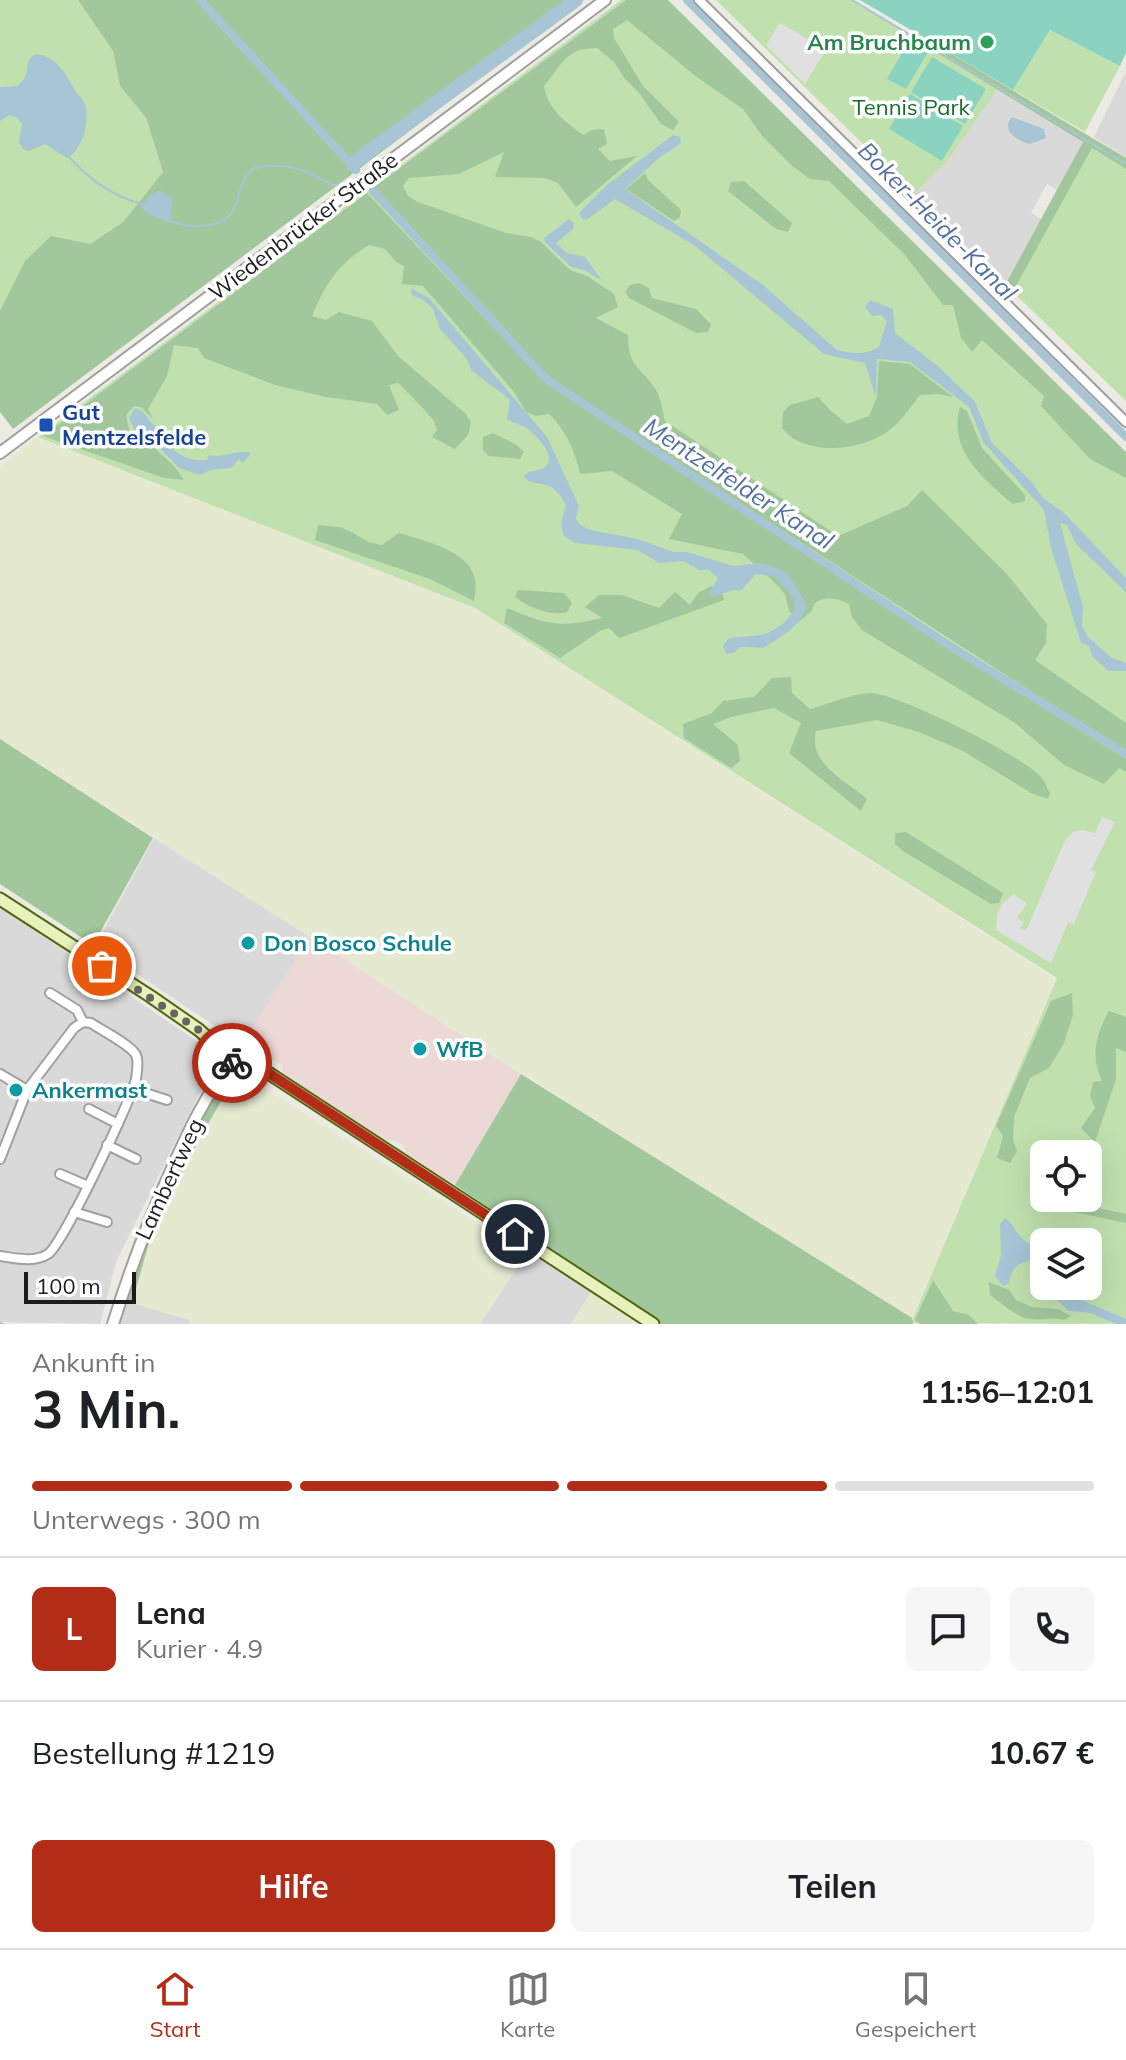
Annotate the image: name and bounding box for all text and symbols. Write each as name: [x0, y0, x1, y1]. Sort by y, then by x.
place label: Am Bruchbaum: [807, 28, 971, 56]
marker: Am Bruchbaum: [978, 33, 996, 51]
park label: Tennis Park: [852, 93, 970, 121]
water label: Boker-Heide-Kanal: [852, 135, 1024, 307]
street label: Wiedenbrücker Straße: [203, 146, 403, 306]
place label: Gut Mentzelsfelde: [62, 398, 206, 451]
water label: Mentzelfelder Kanal: [639, 411, 840, 556]
marker: Gut Mentzelsfelde: [37, 416, 55, 434]
place label: Don Bosco Schule: [264, 929, 452, 957]
pin: [68, 932, 136, 1000]
marker: Don Bosco Schule: [239, 934, 257, 952]
icon: bag: [80, 944, 124, 988]
courier: [192, 1023, 272, 1103]
place label: WfB: [436, 1035, 484, 1063]
marker: WfB: [411, 1040, 429, 1058]
icon: bike: [210, 1041, 254, 1085]
place label: Ankermast: [32, 1076, 147, 1104]
marker: Ankermast: [7, 1081, 25, 1099]
street label: Lambertweg: [129, 1114, 209, 1244]
map controls: [1030, 1140, 1102, 1300]
button: locate: [1030, 1140, 1102, 1212]
pin: [481, 1200, 549, 1268]
icon: home: [493, 1212, 537, 1256]
button: layers: [1030, 1228, 1102, 1300]
scale bar: [24, 1268, 136, 1304]
text: 100 m: [36, 1272, 101, 1300]
text: Ankunft in: [32, 1346, 155, 1379]
text: 11:56–12:01: [920, 1373, 1094, 1411]
text: 3 Min.: [32, 1376, 181, 1441]
text: Unterwegs · 300 m: [32, 1503, 261, 1536]
button: chat: [906, 1587, 990, 1671]
button: phone: [1010, 1587, 1094, 1671]
text: Lena: [136, 1594, 206, 1632]
text: L: [66, 1610, 82, 1648]
text: Kurier · 4.9: [136, 1632, 263, 1665]
text: Bestellung #1219: [32, 1734, 275, 1772]
text: 10.67 €: [988, 1734, 1094, 1772]
button: Hilfe: [32, 1840, 555, 1932]
button: Teilen: [571, 1840, 1094, 1932]
tab: Start: [150, 1967, 201, 2043]
tab: Karte: [500, 1967, 555, 2043]
tab: Gespeichert: [855, 1967, 976, 2043]

